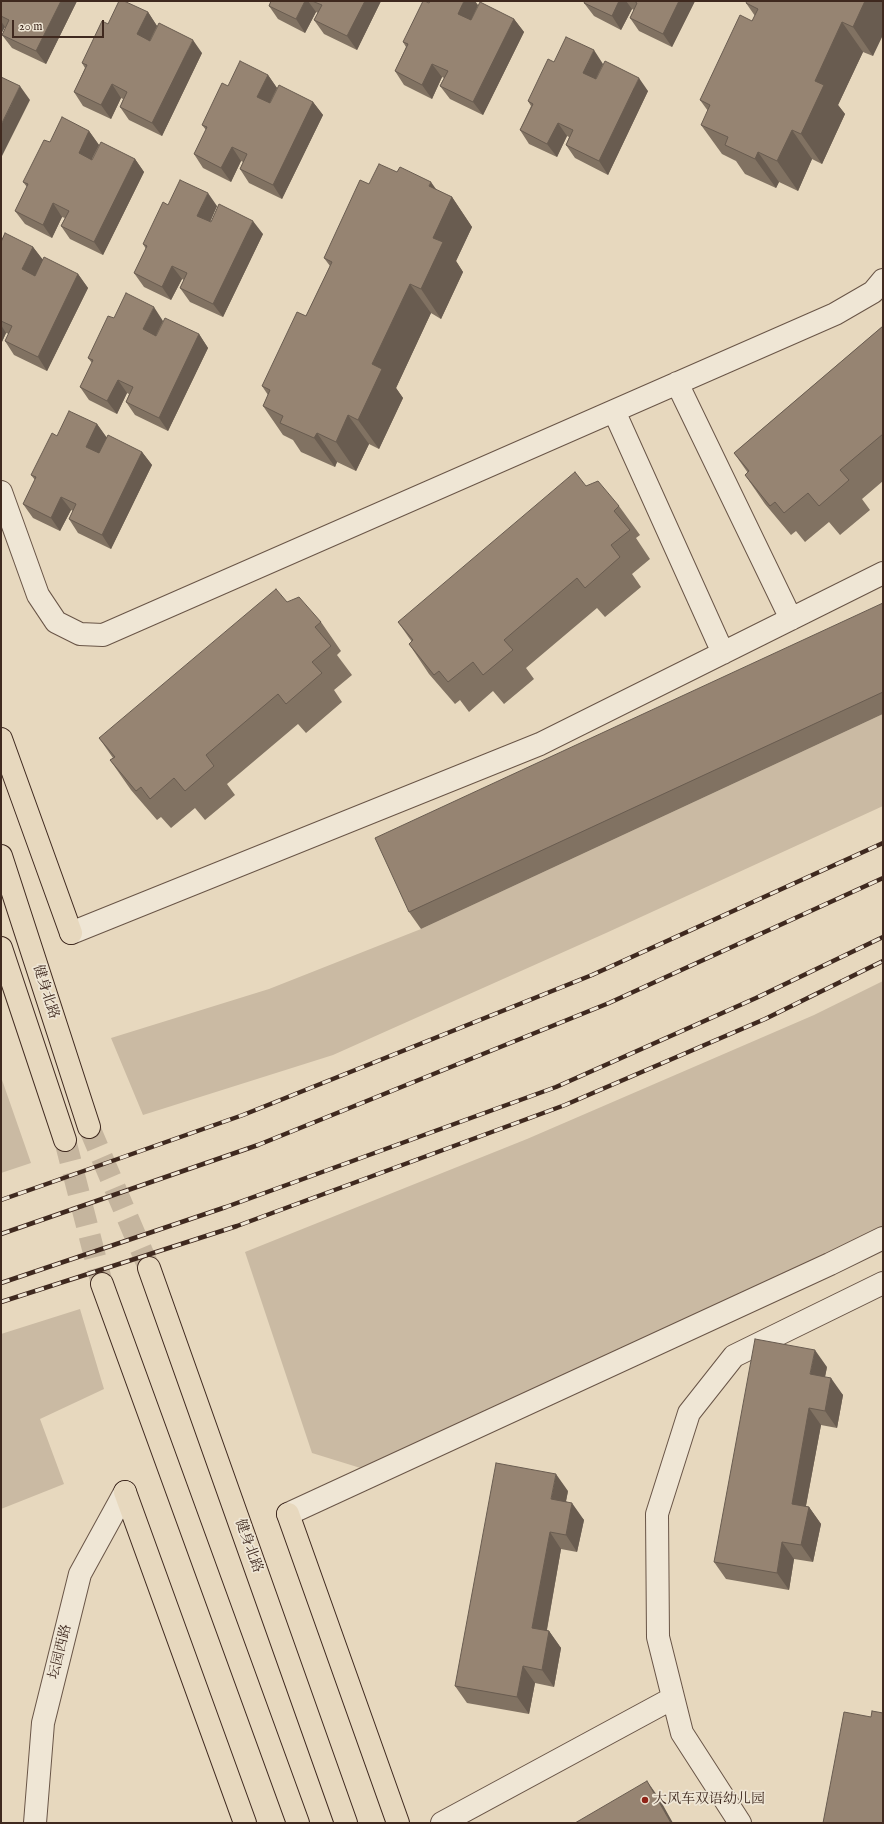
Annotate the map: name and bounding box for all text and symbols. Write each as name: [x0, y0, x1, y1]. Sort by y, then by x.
scale bar: [14, 12, 106, 38]
text: 20 m: [19, 19, 42, 34]
street label: 健身北路: [28, 963, 62, 1021]
street label: 健身北路: [231, 1517, 265, 1575]
street label: 坛园西路: [46, 1623, 76, 1681]
place label: 大风车双语幼儿园: [653, 1792, 765, 1808]
marker: 大风车双语幼儿园: [640, 1795, 650, 1805]

